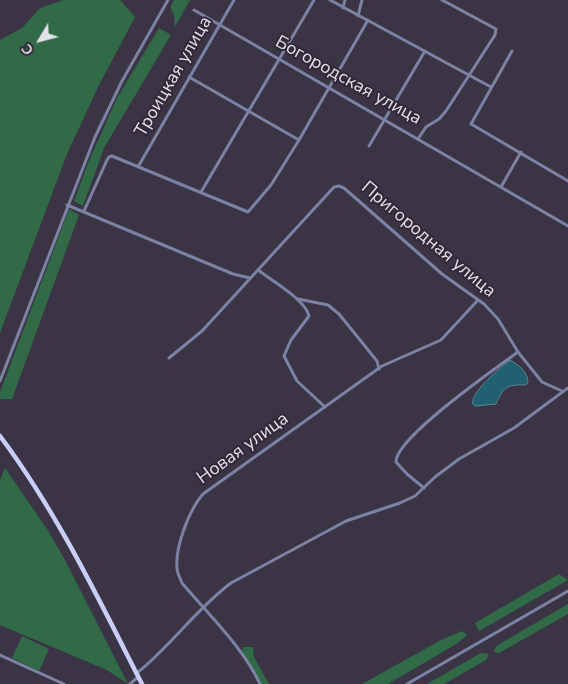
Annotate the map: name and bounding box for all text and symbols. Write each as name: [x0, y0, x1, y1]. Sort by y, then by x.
street label: Троицкая улица: [131, 13, 217, 141]
north arrow: [15, 15, 65, 65]
street label: Богородская улица: [271, 32, 425, 130]
text: С: [17, 40, 38, 59]
street label: Пригородная улица: [356, 177, 500, 303]
street label: Новая улица: [193, 409, 293, 489]

